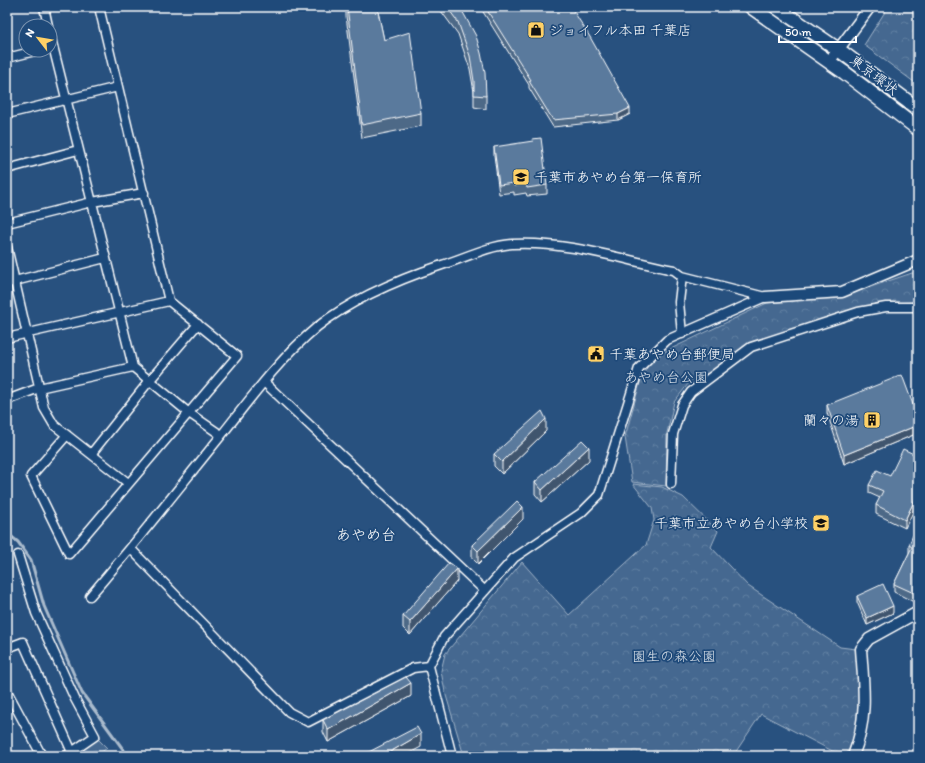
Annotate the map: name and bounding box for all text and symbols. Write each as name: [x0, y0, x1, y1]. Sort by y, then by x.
north arrow: [18, 18, 58, 58]
scale bar: [779, 18, 856, 44]
shop icon: ジョイフル本田 千葉店: [526, 20, 546, 40]
place label: ジョイフル本田 千葉店: [549, 22, 692, 39]
text: 50 m: [785, 25, 811, 39]
text: N: [22, 27, 37, 40]
street label: 東京環状: [847, 51, 901, 99]
school or university icon: 千葉市あやめ台第一保育所: [511, 167, 531, 187]
place label: 千葉市あやめ台第一保育所: [534, 169, 702, 186]
public building icon: 千葉あやめ台郵便局: [586, 344, 606, 364]
place label: 千葉あやめ台郵便局: [609, 346, 735, 363]
park label: あやめ台公園: [624, 369, 708, 386]
building icon: 蘭々の湯: [862, 410, 882, 430]
place label: 蘭々の湯: [803, 412, 859, 429]
school or university icon: 千葉市立あやめ台小学校: [811, 513, 831, 533]
place label: 千葉市立あやめ台小学校: [654, 515, 808, 532]
district label: あやめ台: [336, 526, 396, 544]
park label: 園生の森公園: [632, 648, 716, 665]

